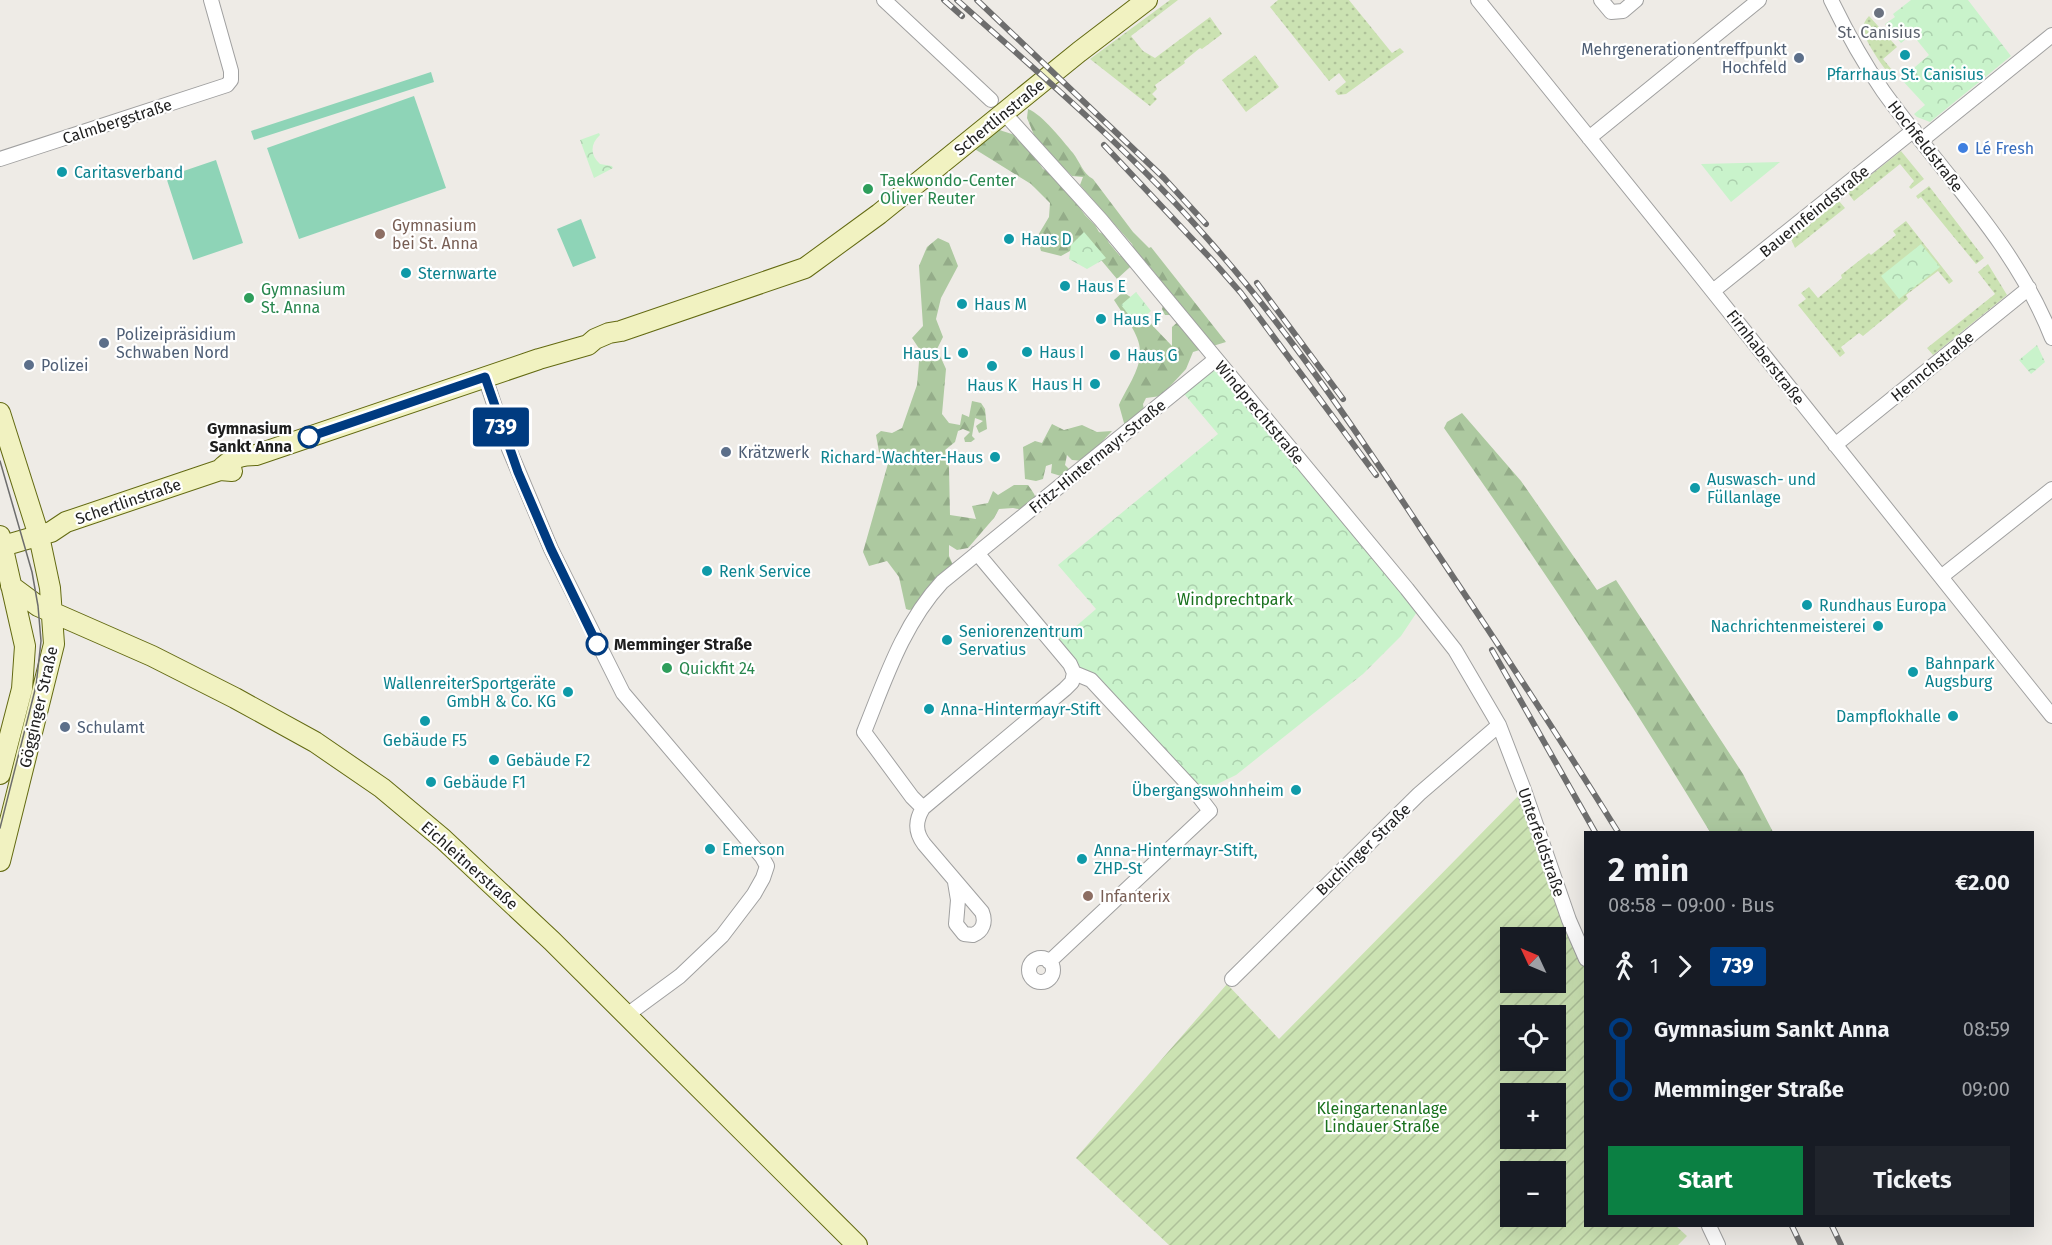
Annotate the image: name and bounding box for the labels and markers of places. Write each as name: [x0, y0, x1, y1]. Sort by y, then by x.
marker: St. Canisius: [1872, 6, 1886, 20]
place label: St. Canisius: [1838, 23, 1920, 42]
place label: Mehrgenerationentreffpunkt Hochfeld: [1581, 40, 1787, 77]
marker: Pfarrhaus St. Canisius: [1898, 48, 1912, 62]
marker: Mehrgenerationentreffpunkt Hochfeld: [1792, 51, 1806, 65]
place label: Pfarrhaus St. Canisius: [1826, 65, 1984, 84]
place label: Lé Fresh: [1975, 139, 2034, 158]
marker: Lé Fresh: [1956, 141, 1970, 155]
place label: Caritasverband: [74, 163, 183, 182]
marker: Caritasverband: [55, 165, 69, 179]
place label: Taekwondo-Center Oliver Reuter: [880, 171, 1017, 208]
marker: Taekwondo-Center Oliver Reuter: [861, 182, 875, 196]
place label: Gymnasium bei St. Anna: [392, 216, 478, 253]
marker: Gymnasium bei St. Anna: [373, 227, 387, 241]
place label: Haus D: [1021, 230, 1072, 249]
marker: Haus D: [1002, 232, 1016, 246]
place label: Sternwarte: [418, 264, 497, 283]
marker: Sternwarte: [399, 266, 413, 280]
place label: Haus E: [1077, 277, 1126, 296]
marker: Haus E: [1058, 279, 1072, 293]
place label: Gymnasium St. Anna: [261, 280, 346, 317]
marker: Gymnasium St. Anna: [242, 291, 256, 305]
place label: Haus M: [974, 295, 1027, 314]
marker: Haus M: [955, 297, 969, 311]
place label: Haus F: [1113, 310, 1162, 329]
marker: Haus F: [1094, 312, 1108, 326]
place label: Polizeipräsidium Schwaben Nord: [116, 325, 236, 362]
marker: Polizeipräsidium Schwaben Nord: [97, 336, 111, 350]
place label: Haus I: [1039, 343, 1084, 362]
place label: Haus L: [902, 344, 951, 363]
marker: Haus I: [1020, 345, 1034, 359]
marker: Haus L: [956, 346, 970, 360]
place label: Haus G: [1127, 346, 1178, 365]
marker: Haus G: [1108, 348, 1122, 362]
place label: Polizei: [41, 356, 88, 375]
marker: Polizei: [22, 358, 36, 372]
marker: Haus K: [985, 359, 999, 373]
place label: Haus H: [1032, 375, 1083, 394]
place label: Haus K: [967, 376, 1018, 395]
marker: Haus H: [1088, 377, 1102, 391]
place label: Gymnasium Sankt Anna: [207, 419, 292, 456]
marker: Gymnasium Sankt Anna: [298, 426, 320, 448]
place label: Krätzwerk: [738, 443, 810, 462]
marker: Krätzwerk: [719, 445, 733, 459]
place label: Richard-Wachter-Haus: [820, 448, 983, 467]
marker: Richard-Wachter-Haus: [988, 450, 1002, 464]
place label: Auswasch- und Füllanlage: [1707, 470, 1816, 507]
marker: Auswasch- und Füllanlage: [1688, 481, 1702, 495]
place label: Renk Service: [719, 562, 811, 581]
marker: Renk Service: [700, 564, 714, 578]
place label: Rundhaus Europa: [1819, 596, 1947, 615]
marker: Rundhaus Europa: [1800, 598, 1814, 612]
place label: Nachrichtenmeisterei: [1710, 617, 1866, 636]
marker: Nachrichtenmeisterei: [1871, 619, 1885, 633]
place label: Seniorenzentrum Servatius: [959, 622, 1083, 659]
marker: Memminger Straße: [586, 633, 608, 655]
marker: Seniorenzentrum Servatius: [940, 633, 954, 647]
place label: Memminger Straße: [614, 635, 752, 654]
place label: Bahnpark Augsburg: [1925, 654, 1995, 691]
place label: Quickfit 24: [679, 659, 755, 678]
marker: Quickfit 24: [660, 661, 674, 675]
marker: Bahnpark Augsburg: [1906, 665, 1920, 679]
place label: WallenreiterSportgeräte GmbH & Co. KG: [383, 674, 556, 711]
marker: WallenreiterSportgeräte GmbH & Co. KG: [561, 685, 575, 699]
place label: Anna-Hintermayr-Stift: [941, 700, 1101, 719]
marker: Anna-Hintermayr-Stift: [922, 702, 936, 716]
place label: Dampflokhalle: [1836, 707, 1941, 726]
marker: Dampflokhalle: [1946, 709, 1960, 723]
marker: Gebäude F5: [418, 714, 432, 728]
place label: Schulamt: [77, 718, 145, 737]
marker: Schulamt: [58, 720, 72, 734]
place label: Gebäude F5: [383, 731, 467, 750]
place label: Gebäude F2: [506, 751, 590, 770]
marker: Gebäude F2: [487, 753, 501, 767]
place label: Gebäude F1: [443, 773, 526, 792]
marker: Gebäude F1: [424, 775, 438, 789]
place label: Übergangswohnheim: [1132, 781, 1284, 800]
marker: Übergangswohnheim: [1289, 783, 1303, 797]
place label: Emerson: [722, 840, 785, 859]
place label: Anna-Hintermayr-Stift, ZHP-St: [1094, 841, 1258, 878]
marker: Emerson: [703, 842, 717, 856]
marker: Anna-Hintermayr-Stift, ZHP-St: [1075, 852, 1089, 866]
place label: Infanterix: [1100, 887, 1170, 906]
marker: Infanterix: [1081, 889, 1095, 903]

